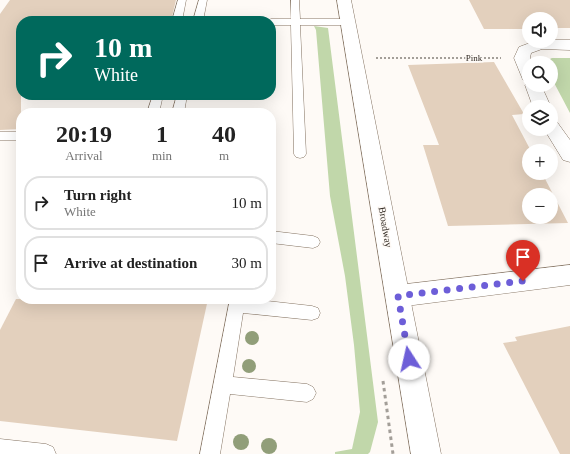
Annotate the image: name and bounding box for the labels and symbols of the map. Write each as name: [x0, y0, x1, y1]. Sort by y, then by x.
street label: Pink: [466, 53, 483, 63]
street label: Broadway: [377, 206, 394, 248]
pin: [506, 240, 540, 281]
position arrow: [388, 338, 430, 380]

